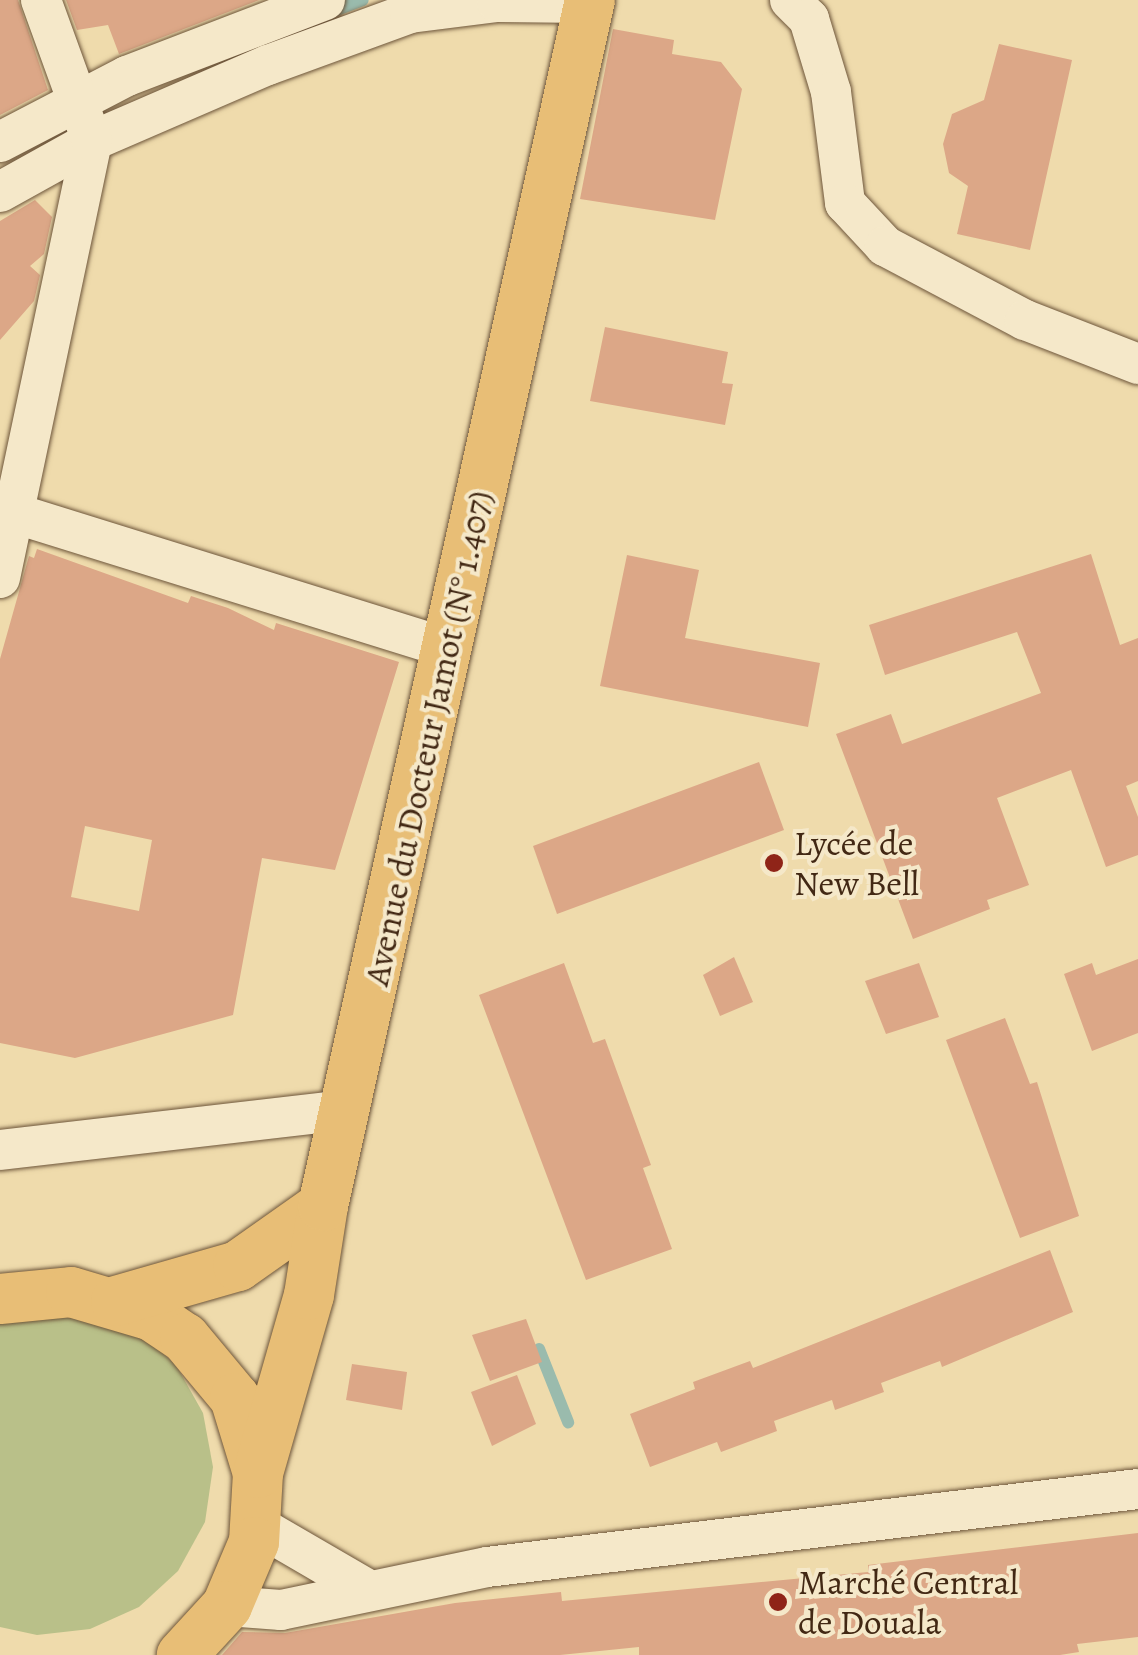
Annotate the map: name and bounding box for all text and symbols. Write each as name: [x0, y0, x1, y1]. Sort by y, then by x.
street label: Avenue du Docteur Jamot (N° 1.407): [355, 487, 501, 989]
place label: Lycée de New Bell: [794, 822, 919, 904]
marker: Lycée de New Bell: [763, 852, 785, 874]
place label: Marché Central de Douala: [798, 1561, 1018, 1643]
marker: Marché Central de Douala: [767, 1591, 789, 1613]

